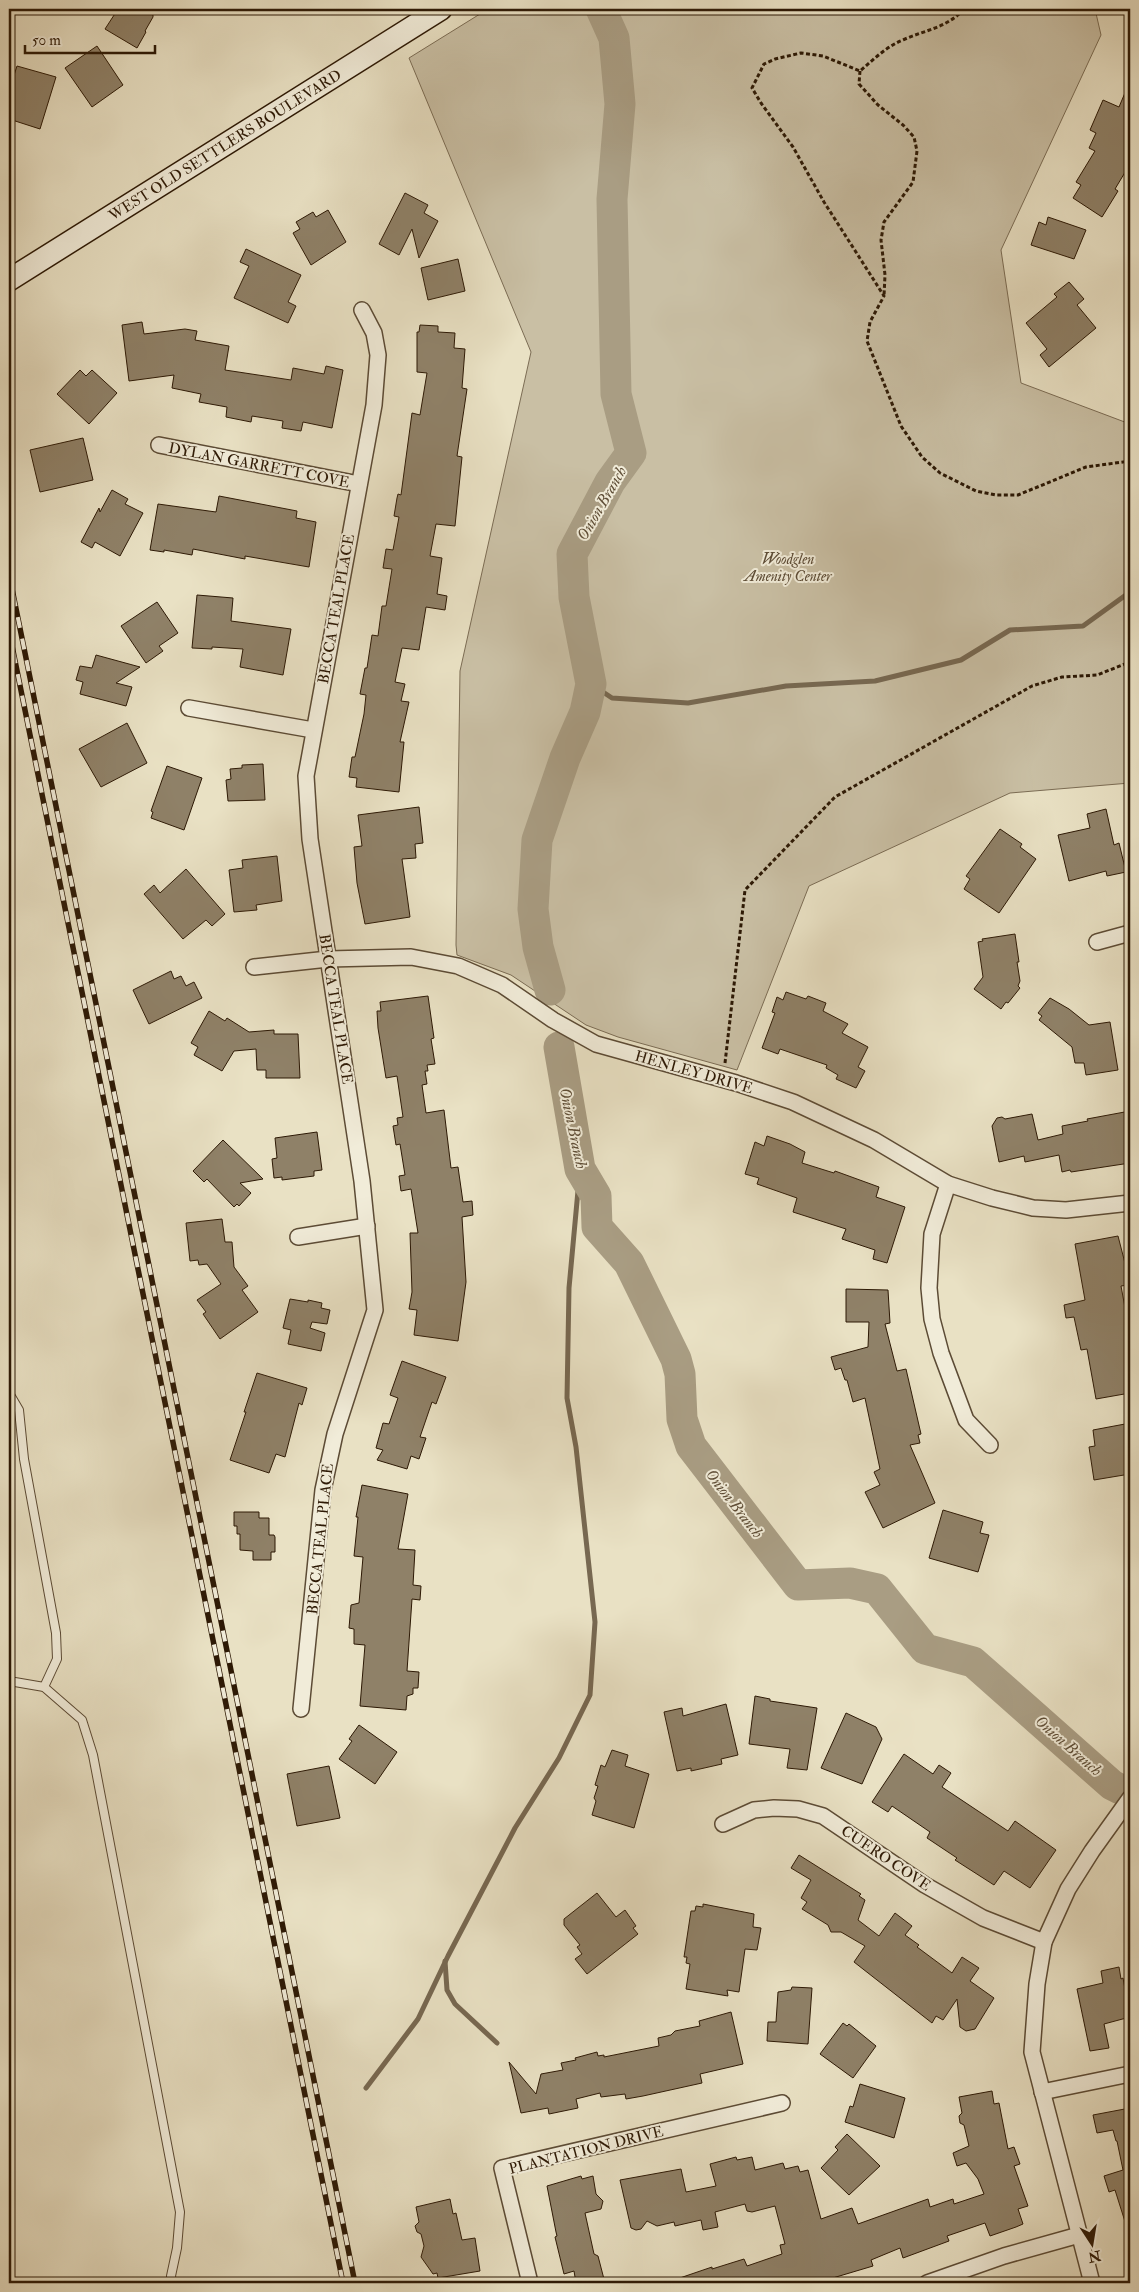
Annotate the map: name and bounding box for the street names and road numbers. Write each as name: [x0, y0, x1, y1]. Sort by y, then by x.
street label: WEST OLD SETTLERS BOULEVARD: [104, 66, 345, 226]
street label: DYLAN GARRETT COVE: [167, 439, 351, 492]
street label: BECCA TEAL PLACE: [314, 533, 359, 685]
street label: BECCA TEAL PLACE: [314, 933, 357, 1086]
street label: HENLEY DRIVE: [633, 1047, 755, 1098]
street label: BECCA TEAL PLACE: [303, 1462, 338, 1616]
street label: CUERO COVE: [837, 1821, 934, 1896]
street label: PLANTATION DRIVE: [507, 2122, 666, 2179]

